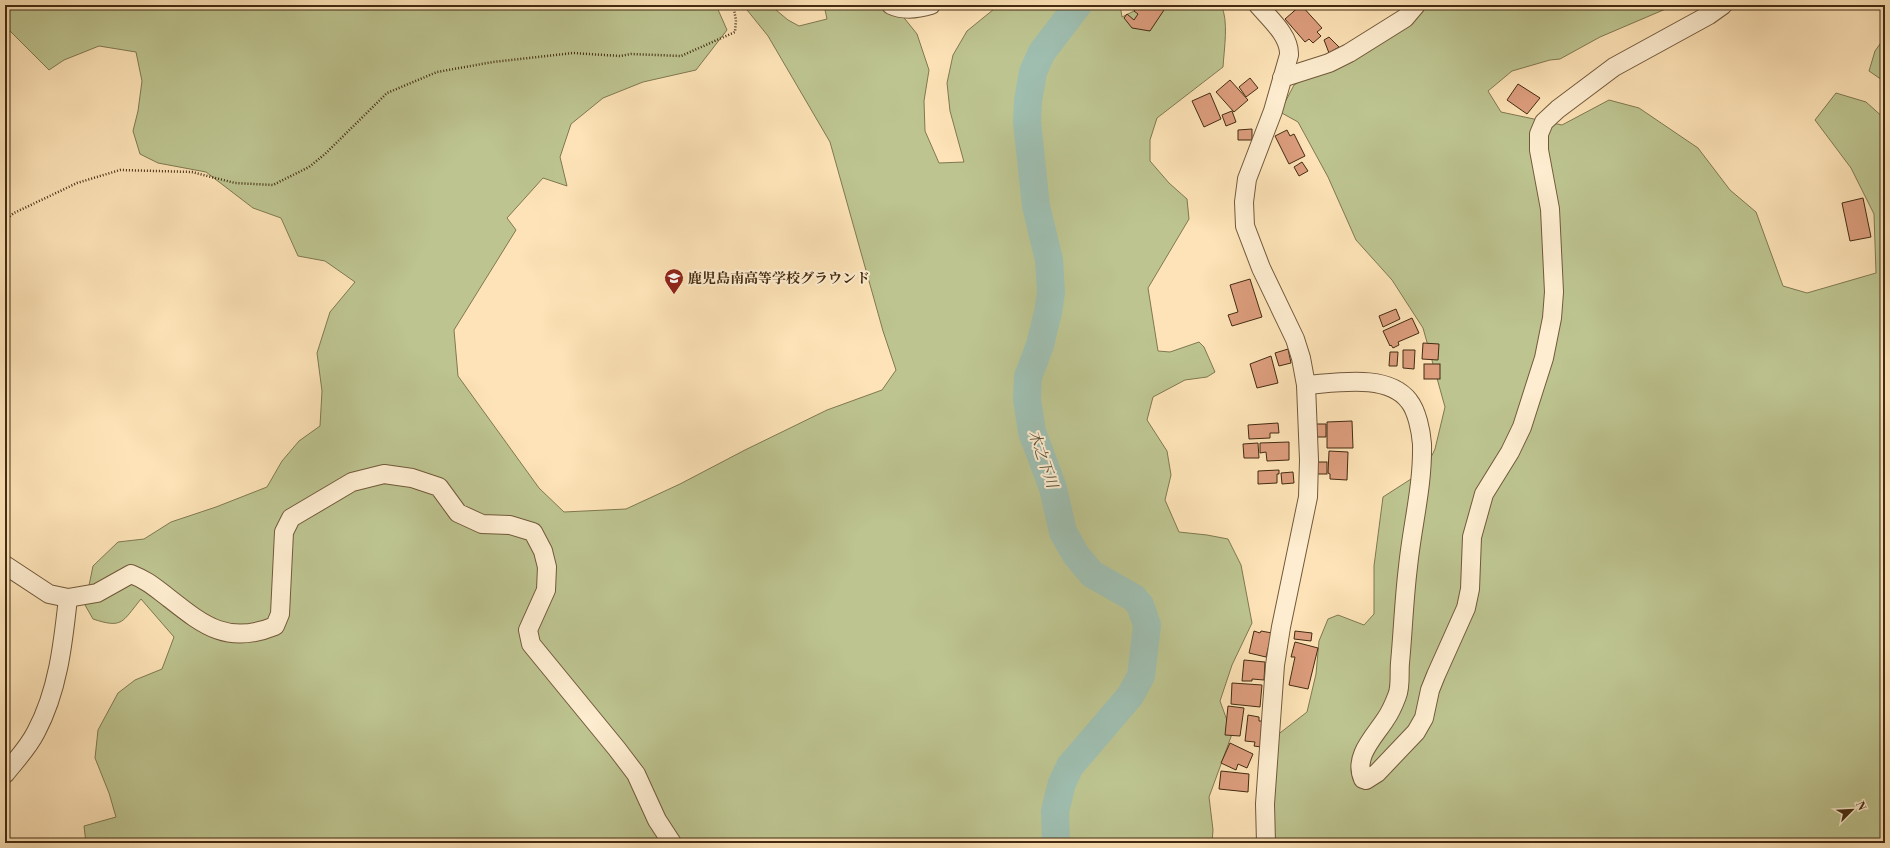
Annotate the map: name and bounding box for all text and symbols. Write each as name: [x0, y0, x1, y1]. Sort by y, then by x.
school or university icon: 鹿児島南高等学校グラウンド: [663, 267, 685, 295]
place label: 鹿児島南高等学校グラウンド: [688, 270, 870, 288]
water label: 木之下川: [1024, 428, 1062, 493]
north arrow: [1832, 790, 1872, 830]
text: N: [1852, 800, 1869, 813]

